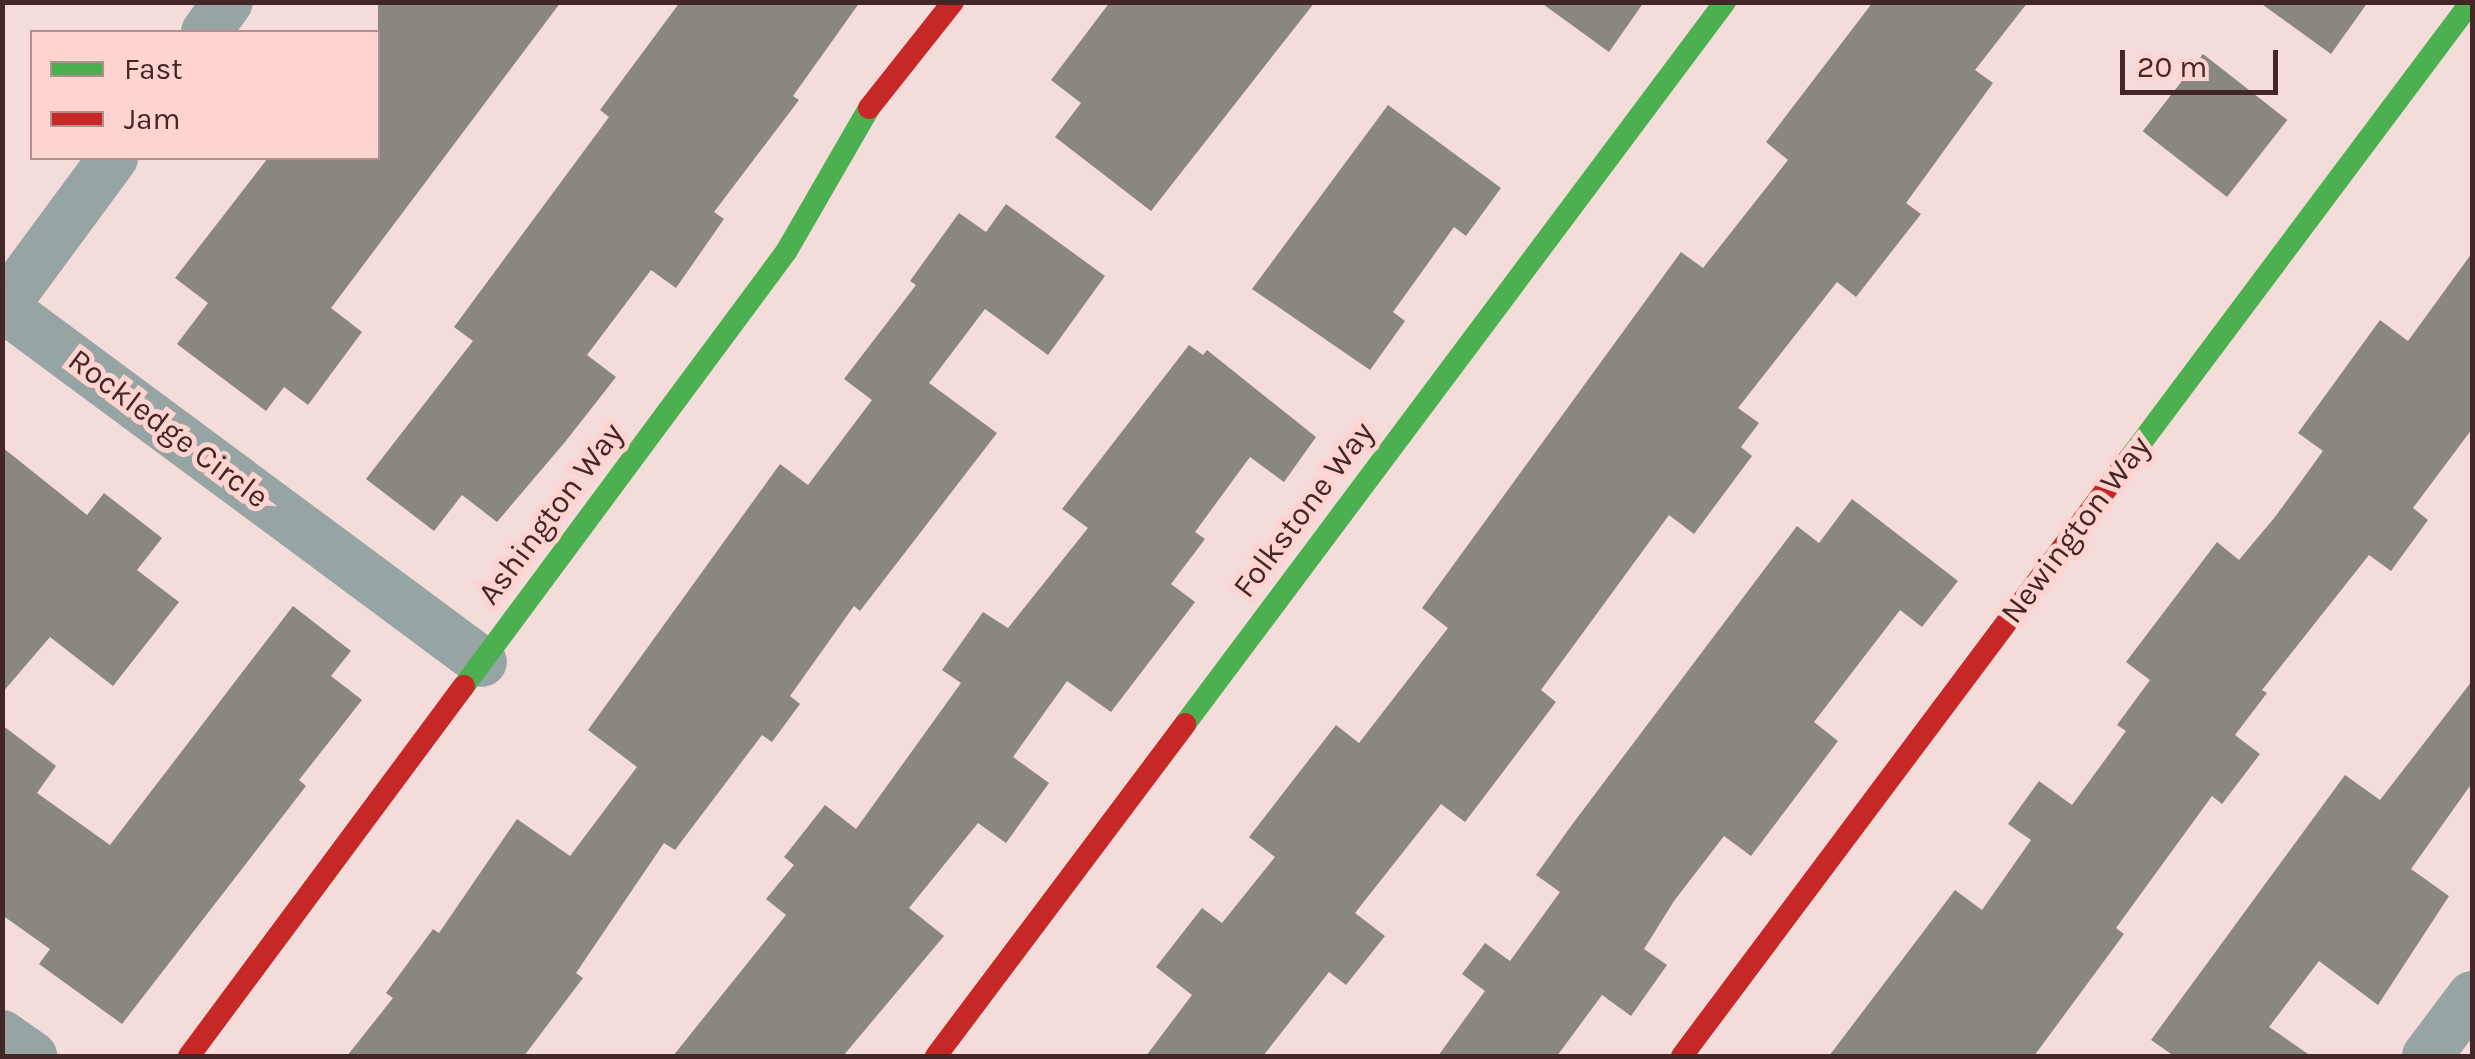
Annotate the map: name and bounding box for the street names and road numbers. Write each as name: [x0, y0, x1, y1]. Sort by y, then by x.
street label: Rockledge Circle: [60, 341, 276, 517]
street label: Ashington Way: [470, 415, 632, 613]
street label: Folkstone Way: [1225, 415, 1383, 605]
street label: Newington Way: [1993, 429, 2159, 631]

